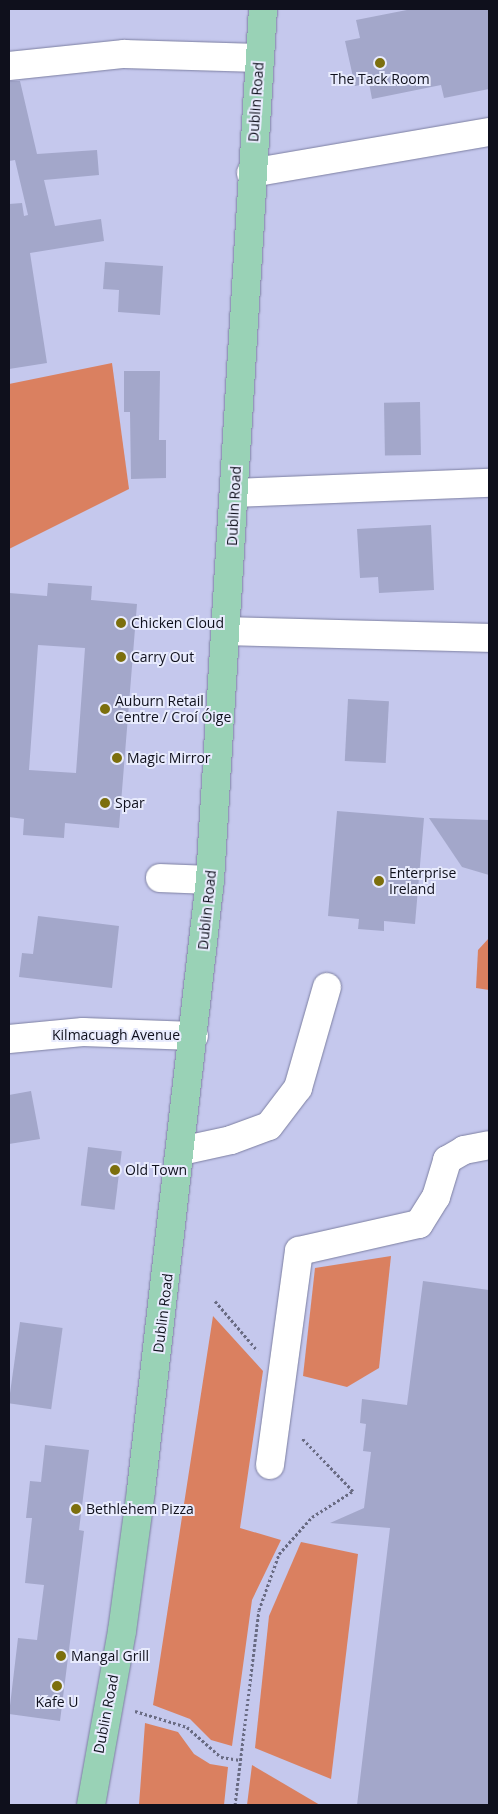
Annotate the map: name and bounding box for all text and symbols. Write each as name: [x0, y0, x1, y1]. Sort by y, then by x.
marker: The Tack Room: [374, 57, 386, 69]
street label: Dublin Road: [245, 62, 267, 142]
place label: The Tack Room: [330, 71, 430, 87]
street label: Dublin Road: [224, 466, 244, 546]
place label: Chicken Cloud: [131, 615, 224, 631]
marker: Chicken Cloud: [115, 617, 127, 629]
place label: Carry Out: [131, 649, 194, 665]
marker: Carry Out: [115, 651, 127, 663]
place label: Auburn Retail Centre / Croí Óige: [115, 693, 231, 726]
marker: Auburn Retail Centre / Croí Óige: [99, 703, 111, 715]
place label: Magic Mirror: [127, 750, 211, 766]
marker: Magic Mirror: [111, 752, 123, 764]
place label: Spar: [115, 795, 145, 811]
marker: Spar: [99, 797, 111, 809]
place label: Enterprise Ireland: [389, 865, 456, 898]
street label: Dublin Road: [194, 869, 220, 951]
marker: Enterprise Ireland: [373, 875, 385, 887]
street label: Kilmacuagh Avenue: [52, 1027, 180, 1043]
place label: Old Town: [125, 1162, 187, 1178]
marker: Old Town: [109, 1164, 121, 1176]
street label: Dublin Road: [150, 1272, 176, 1354]
place label: Bethlehem Pizza: [86, 1501, 194, 1517]
marker: Bethlehem Pizza: [70, 1503, 82, 1515]
place label: Mangal Grill: [71, 1648, 149, 1664]
marker: Mangal Grill: [55, 1650, 67, 1662]
street label: Dublin Road: [90, 1673, 122, 1755]
marker: Kafe U: [51, 1680, 63, 1692]
place label: Kafe U: [36, 1694, 78, 1710]

